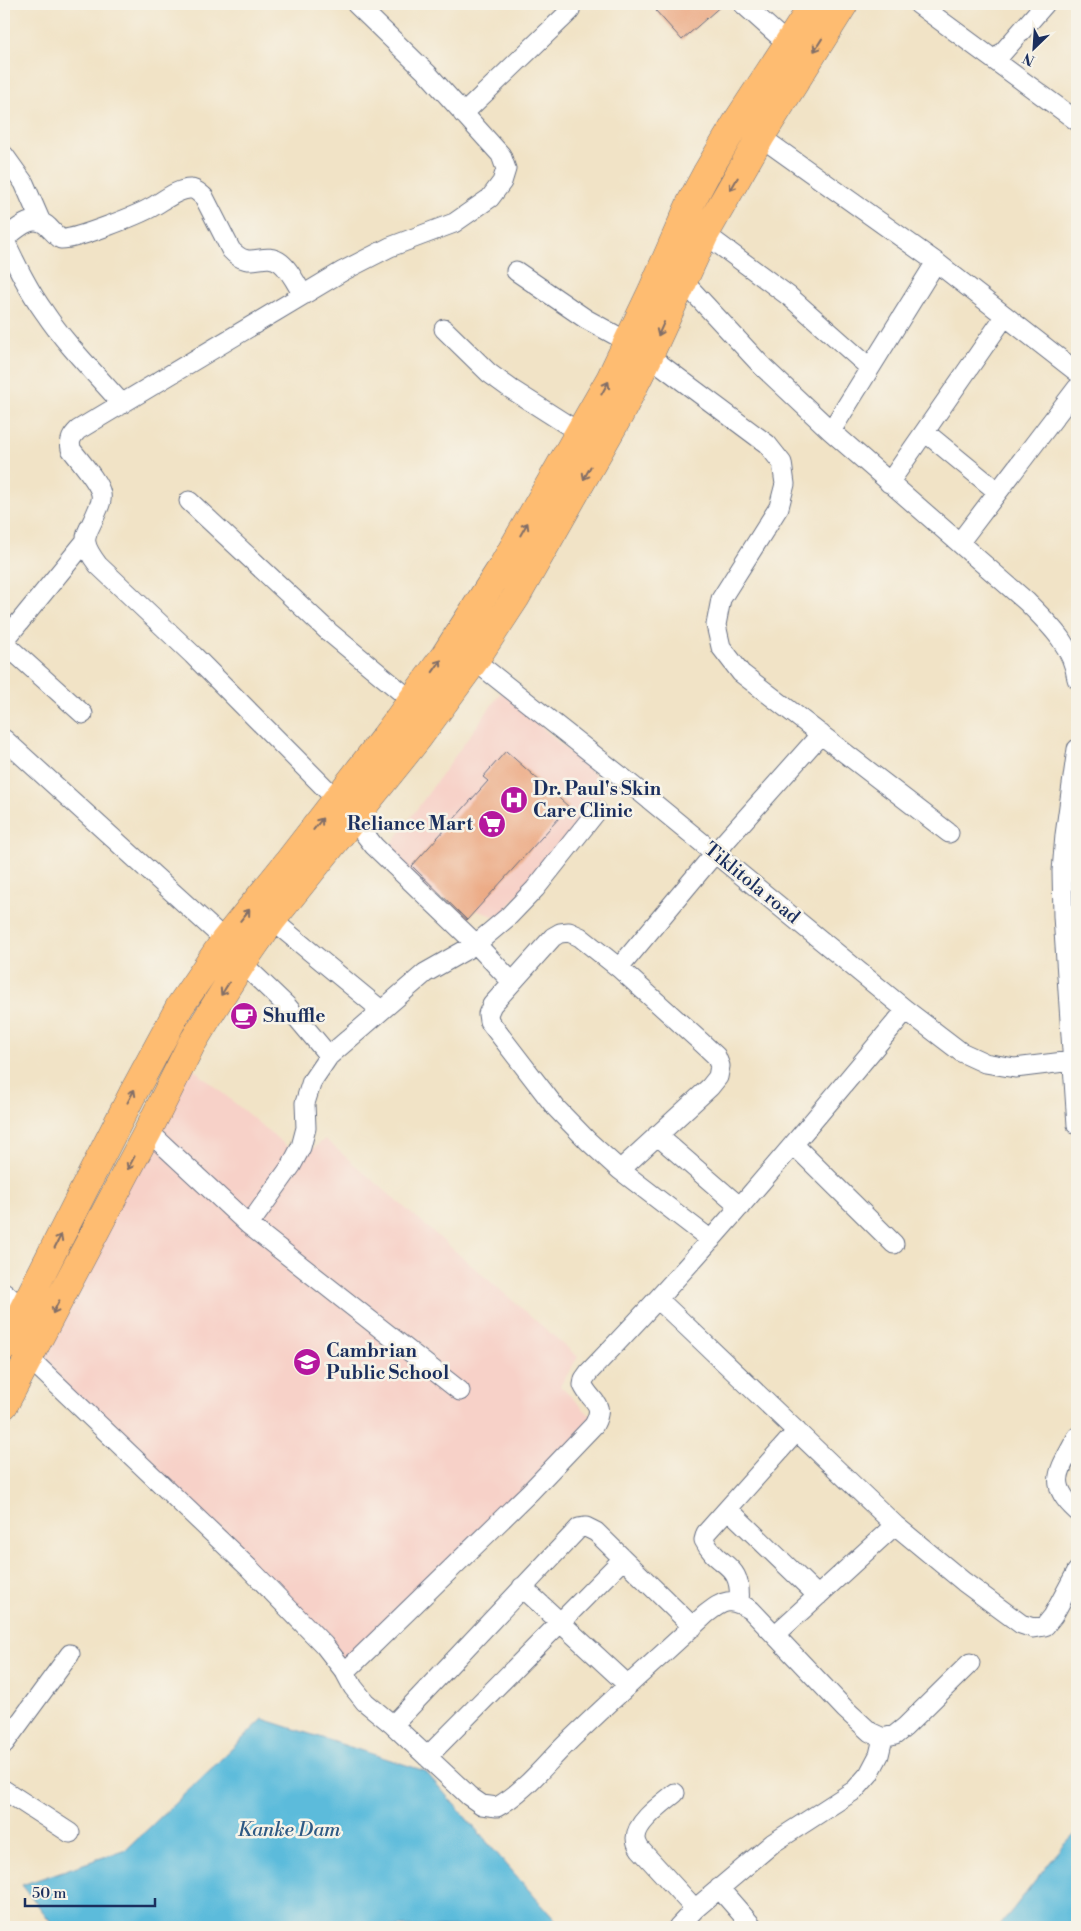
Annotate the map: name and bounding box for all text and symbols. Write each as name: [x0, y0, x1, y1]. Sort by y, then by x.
north arrow: [1008, 22, 1058, 72]
one-way arrow: [813, 37, 823, 51]
text: N: [1020, 48, 1038, 69]
one-way arrow: [728, 176, 738, 190]
one-way arrow: [656, 321, 666, 336]
one-way arrow: [601, 381, 610, 396]
one-way arrow: [582, 466, 592, 481]
one-way arrow: [520, 523, 530, 537]
one-way arrow: [432, 659, 442, 673]
place label: Dr. Paul's Skin Care Clinic: [533, 777, 662, 823]
hospital icon: Dr. Paul's Skin Care Clinic: [499, 785, 529, 815]
supermarket icon: Reliance Mart: [477, 809, 507, 839]
place label: Reliance Mart: [347, 812, 473, 836]
one-way arrow: [313, 818, 324, 831]
street label: Tiklitola road: [699, 837, 805, 929]
one-way arrow: [240, 908, 251, 921]
one-way arrow: [220, 982, 230, 996]
cafe icon: Shuffle: [229, 1001, 259, 1031]
place label: Shuffle: [263, 1004, 325, 1028]
one-way arrow: [127, 1089, 136, 1104]
one-way arrow: [126, 1155, 136, 1170]
one-way arrow: [54, 1234, 63, 1249]
one-way arrow: [51, 1299, 61, 1314]
place label: Cambrian Public School: [326, 1339, 449, 1385]
school or university icon: Cambrian Public School: [292, 1347, 322, 1377]
water label: Kanke Dam: [237, 1818, 341, 1843]
scale bar: [25, 1876, 155, 1908]
text: 50 m: [32, 1884, 66, 1903]

